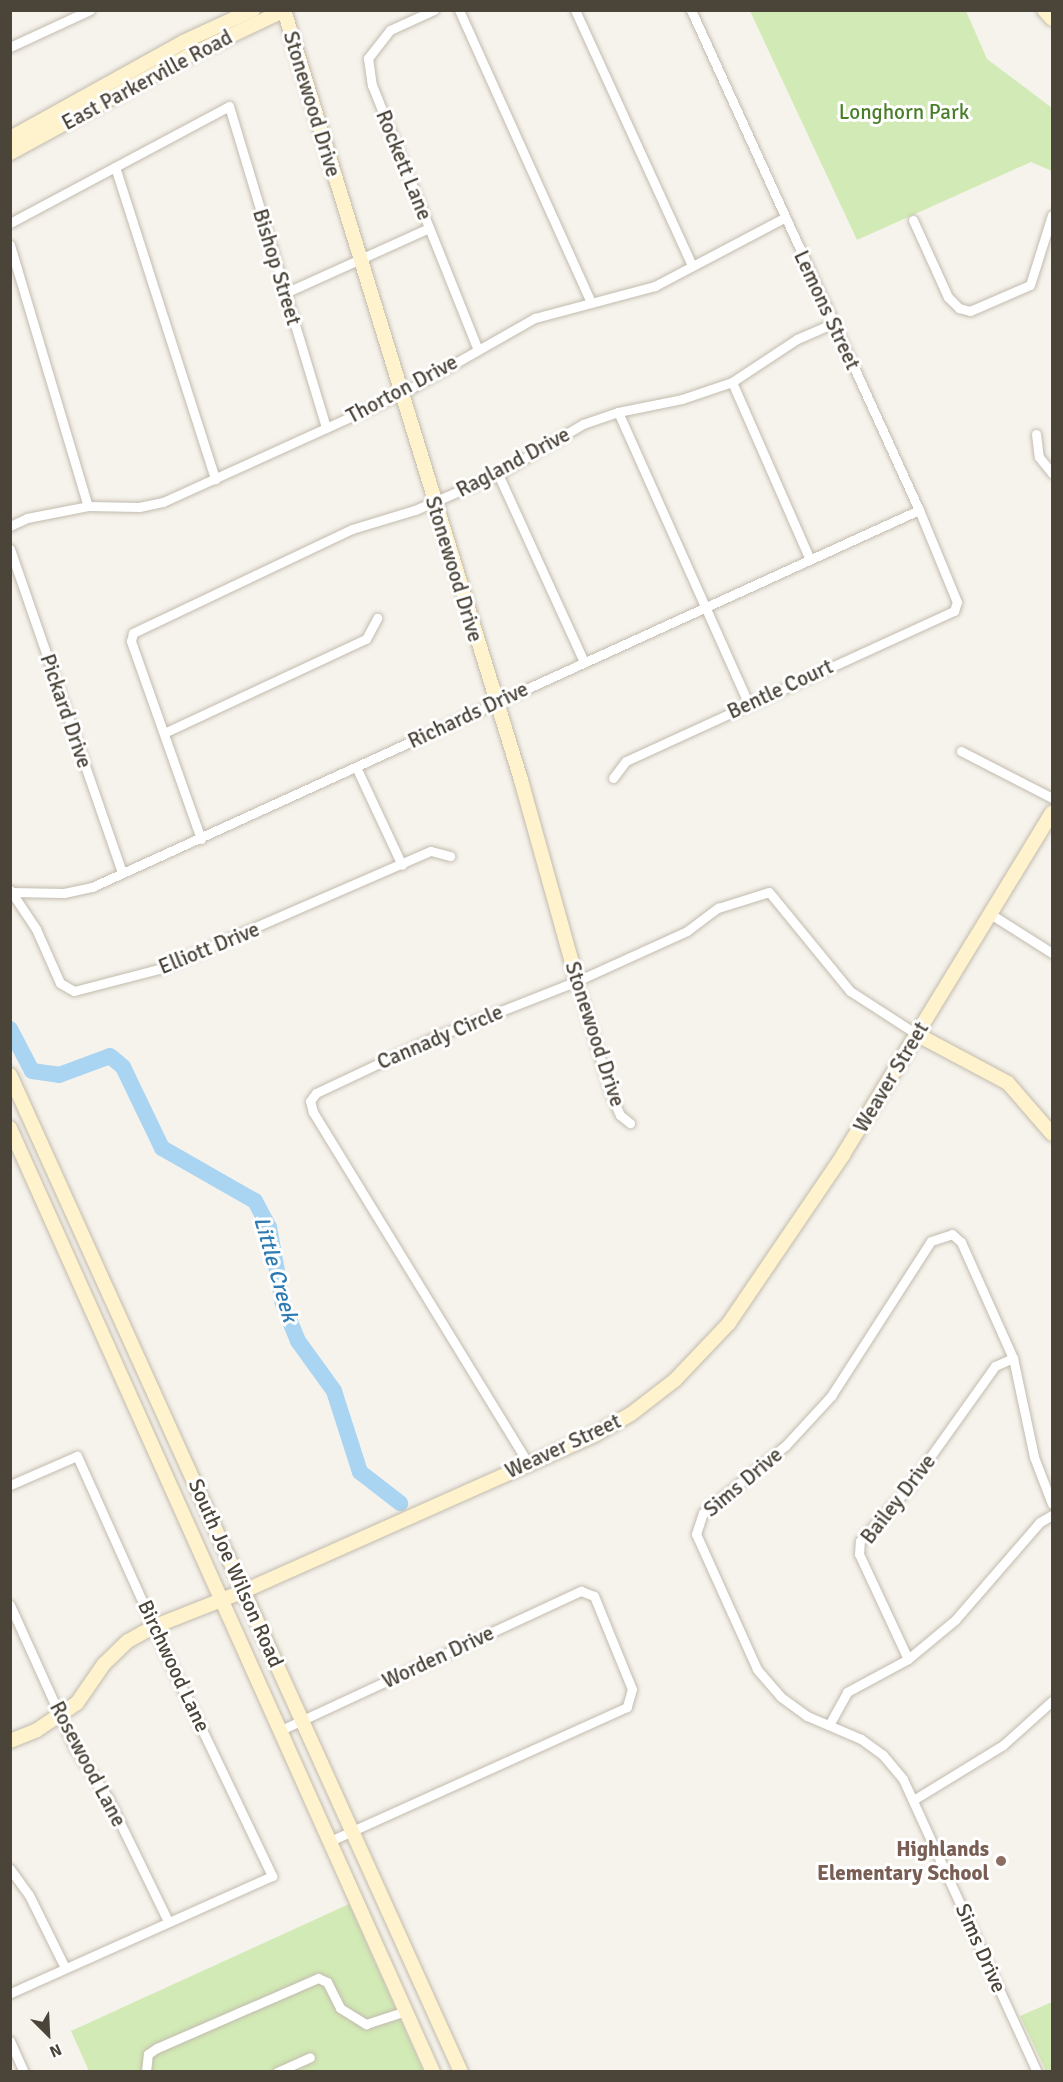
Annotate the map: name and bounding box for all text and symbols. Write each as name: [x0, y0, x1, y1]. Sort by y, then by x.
street label: East Parkerville Road: [58, 24, 236, 136]
street label: Stonewood Drive: [278, 28, 346, 180]
park label: Longhorn Park: [839, 99, 969, 125]
street label: Rockett Lane: [371, 106, 437, 224]
street label: Bishop Street: [247, 206, 307, 328]
street label: Lemons Street: [788, 246, 866, 374]
street label: Thorton Drive: [342, 349, 462, 429]
street label: Ragland Drive: [452, 422, 574, 502]
street label: Stonewood Drive: [420, 493, 488, 645]
street label: Pickard Drive: [35, 651, 97, 771]
street label: Bentle Court: [723, 654, 837, 724]
street label: Richards Drive: [404, 676, 532, 754]
street label: Elliott Drive: [155, 916, 263, 980]
street label: Stonewood Drive: [560, 958, 630, 1110]
street label: Cannady Circle: [373, 999, 507, 1075]
street label: Weaver Street: [848, 1017, 934, 1137]
water label: Little Creek: [248, 1213, 304, 1325]
street label: Weaver Street: [501, 1408, 625, 1484]
street label: Sims Drive: [699, 1442, 787, 1522]
street label: Bailey Drive: [855, 1449, 941, 1549]
street label: South Joe Wilson Road: [183, 1475, 289, 1671]
street label: Birchwood Lane: [132, 1596, 216, 1736]
street label: Worden Drive: [378, 1620, 498, 1694]
street label: Rosewood Lane: [44, 1697, 132, 1831]
place label: Highlands Elementary School: [817, 1836, 989, 1886]
marker: Highlands Elementary School: [994, 1854, 1008, 1868]
street label: Sims Drive: [950, 1900, 1012, 1996]
north arrow: [18, 2004, 78, 2064]
text: N: [46, 2039, 64, 2062]

